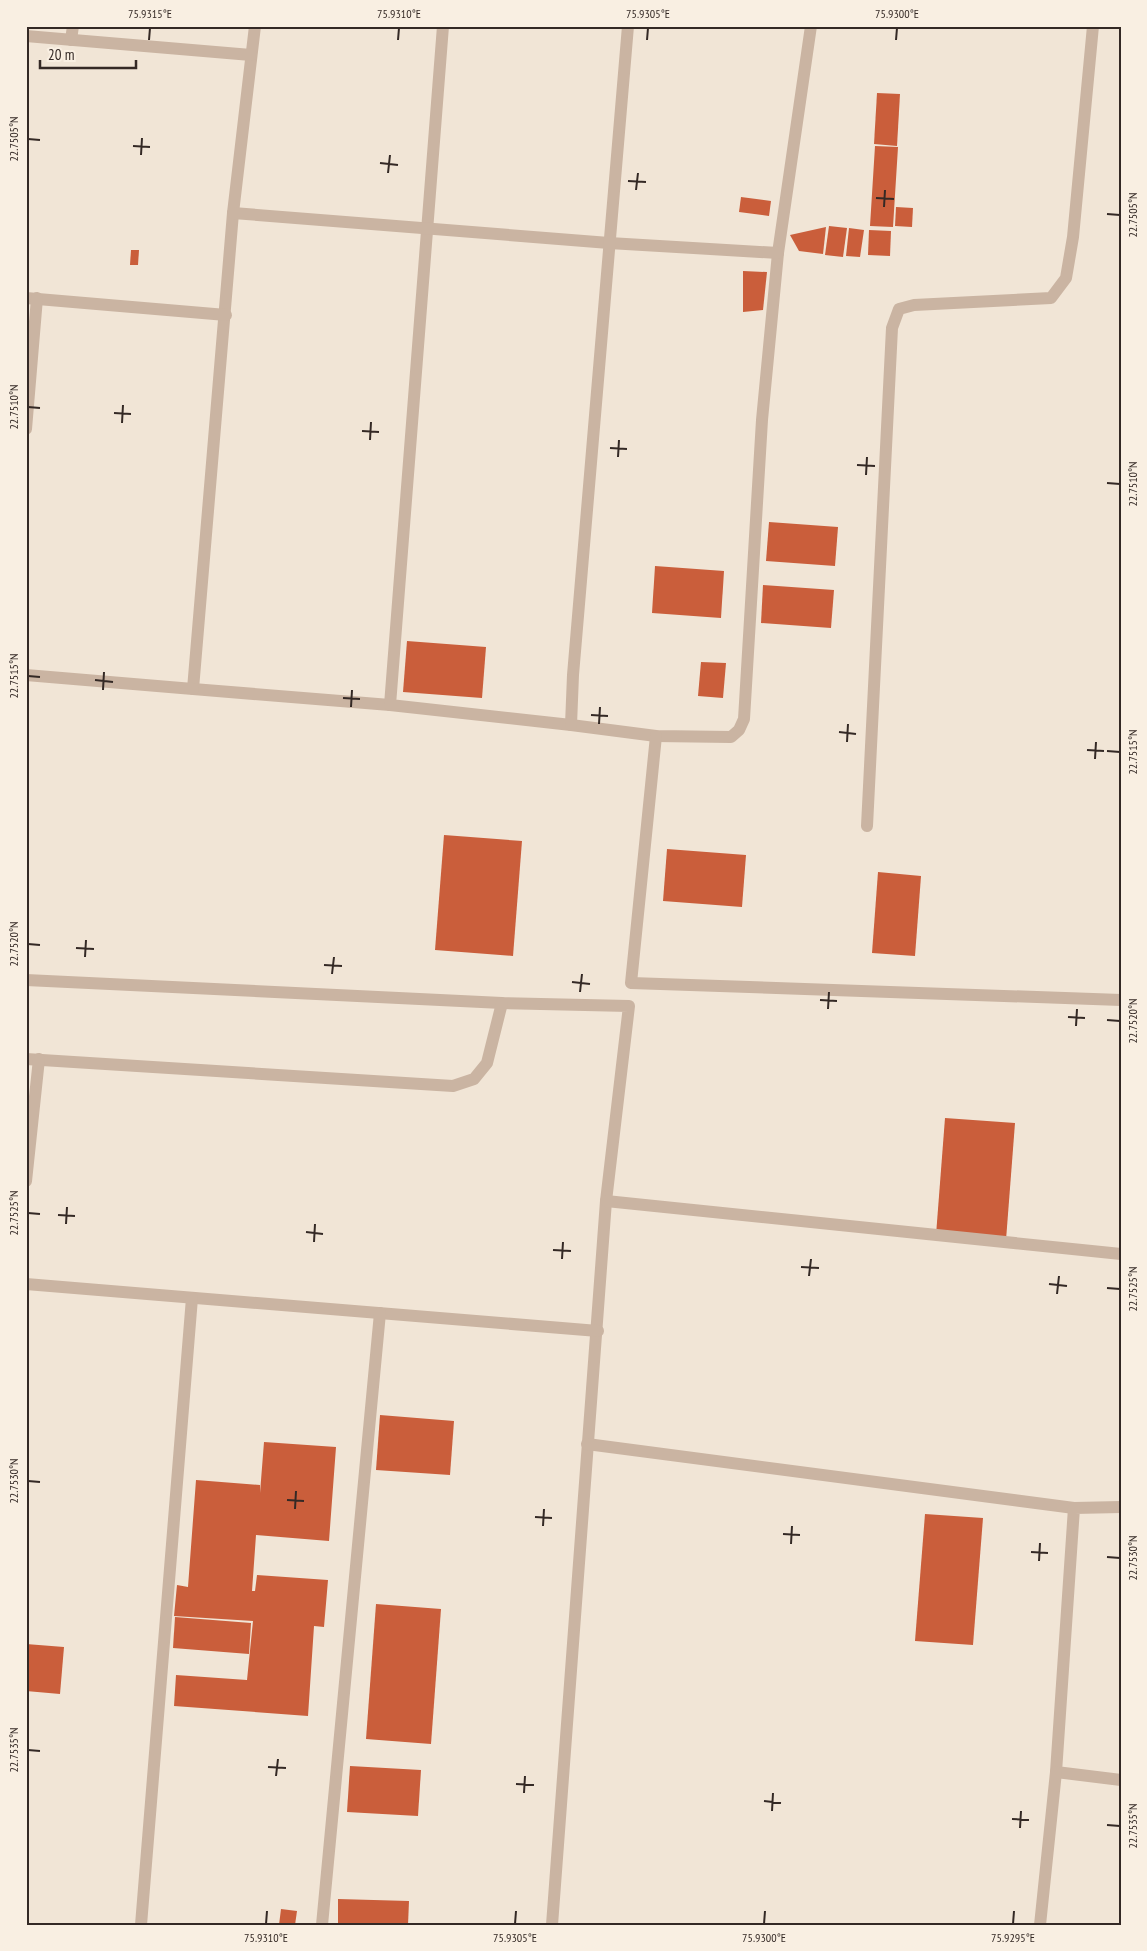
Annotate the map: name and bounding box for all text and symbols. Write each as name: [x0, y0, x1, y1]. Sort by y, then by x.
text: 75.9315°E: [128, 6, 172, 21]
text: 75.9310°E: [377, 6, 421, 21]
text: 75.9305°E: [626, 6, 670, 21]
text: 75.9300°E: [875, 6, 919, 21]
scale bar: [40, 38, 136, 70]
text: 20 m: [48, 45, 74, 64]
text: 22.7505°N: [6, 116, 21, 162]
text: 22.7505°N: [1125, 192, 1140, 238]
text: 22.7510°N: [6, 384, 21, 430]
text: 22.7510°N: [1125, 461, 1140, 507]
text: 22.7515°N: [6, 653, 21, 699]
text: 22.7515°N: [1125, 729, 1140, 775]
text: 22.7520°N: [6, 921, 21, 967]
text: 22.7520°N: [1125, 998, 1140, 1044]
text: 22.7525°N: [6, 1190, 21, 1236]
text: 22.7525°N: [1125, 1266, 1140, 1312]
text: 22.7530°N: [6, 1458, 21, 1504]
text: 22.7530°N: [1125, 1535, 1140, 1581]
text: 22.7535°N: [6, 1727, 21, 1773]
text: 22.7535°N: [1125, 1803, 1140, 1849]
text: 75.9310°E: [244, 1930, 288, 1945]
text: 75.9305°E: [493, 1930, 537, 1945]
text: 75.9300°E: [742, 1930, 786, 1945]
text: 75.9295°E: [991, 1930, 1035, 1945]

